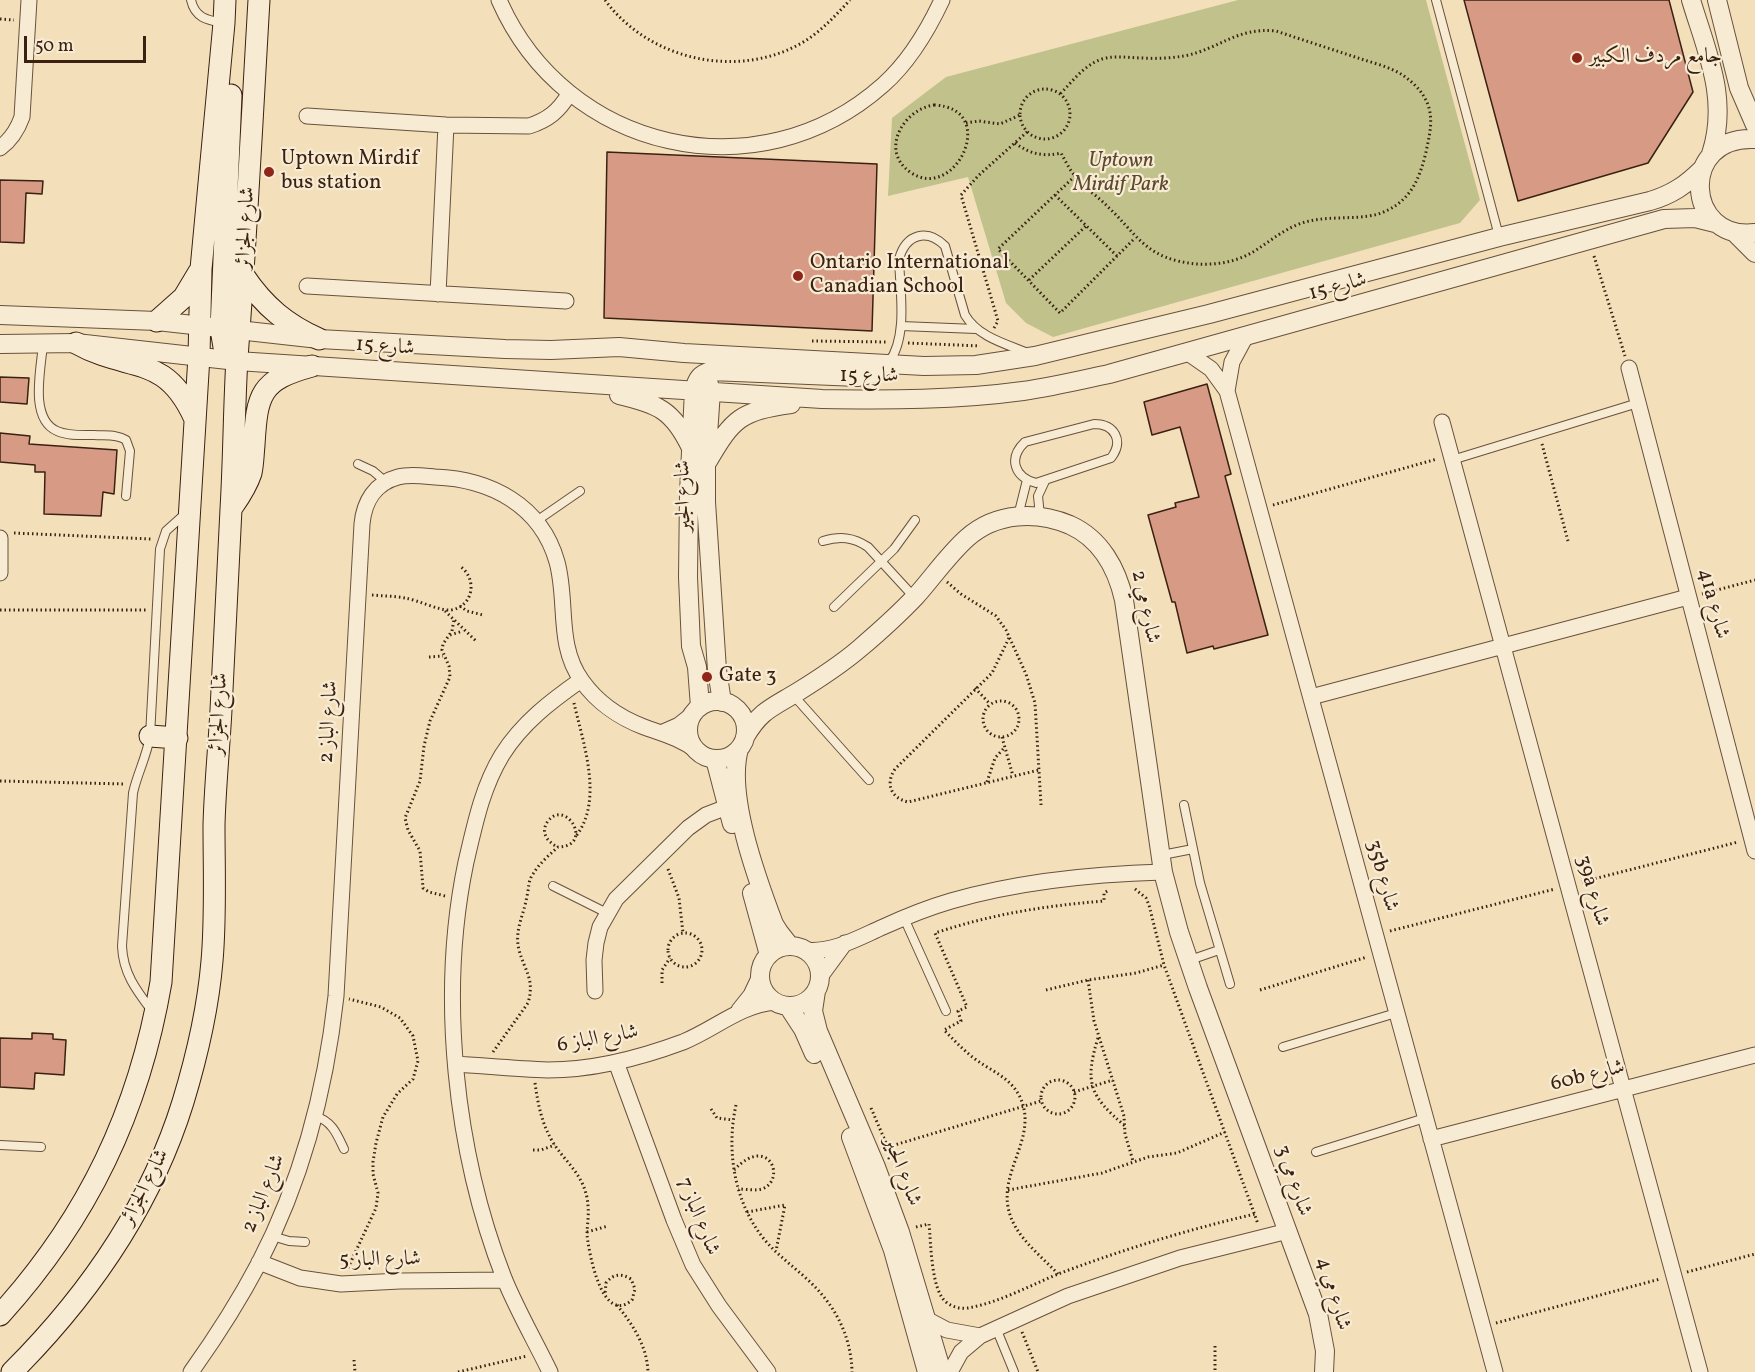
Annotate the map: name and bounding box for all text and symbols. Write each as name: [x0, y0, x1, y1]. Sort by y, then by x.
scale bar: [27, 24, 148, 62]
text: 50 m: [35, 34, 74, 59]
place label: جامع مردف الكبير: [1589, 45, 1722, 71]
marker: جامع مردف الكبير: [1570, 51, 1584, 65]
place label: Uptown Mirdif bus station: [281, 147, 418, 197]
park label: Uptown Mirdif Park: [1073, 149, 1169, 199]
marker: Uptown Mirdif bus station: [262, 165, 276, 179]
street label: شارع الجزائر: [232, 186, 262, 270]
place label: Ontario International Canadian School: [810, 251, 1009, 301]
street label: شارع 15: [1306, 268, 1370, 308]
marker: Ontario International Canadian School: [791, 269, 805, 283]
street label: شارع 15: [355, 333, 415, 363]
street label: شارع 15: [840, 364, 898, 390]
street label: شارع الجير: [672, 460, 698, 532]
street label: 41a شارع: [1691, 566, 1733, 642]
street label: شارع مي 2: [1124, 568, 1164, 646]
place label: Gate 3: [719, 664, 777, 690]
marker: Gate 3: [700, 670, 714, 684]
street label: شارع الجزائر: [205, 672, 235, 756]
street label: شارع الباز 2: [315, 680, 345, 764]
street label: 35b شارع: [1359, 837, 1403, 915]
street label: 39a شارع: [1569, 853, 1613, 929]
street label: شارع الباز 6: [555, 1020, 641, 1060]
street label: 60b شارع: [1548, 1056, 1628, 1098]
street label: شارع الجير: [876, 1134, 926, 1210]
street label: شارع مي 3: [1268, 1142, 1316, 1220]
street label: شارع الجزائر: [116, 1145, 176, 1231]
street label: شارع الباز 2: [238, 1151, 292, 1237]
street label: شارع الباز 7: [670, 1174, 724, 1260]
street label: شارع الباز 5: [339, 1248, 421, 1274]
street label: شارع مي 4: [1309, 1254, 1355, 1334]

